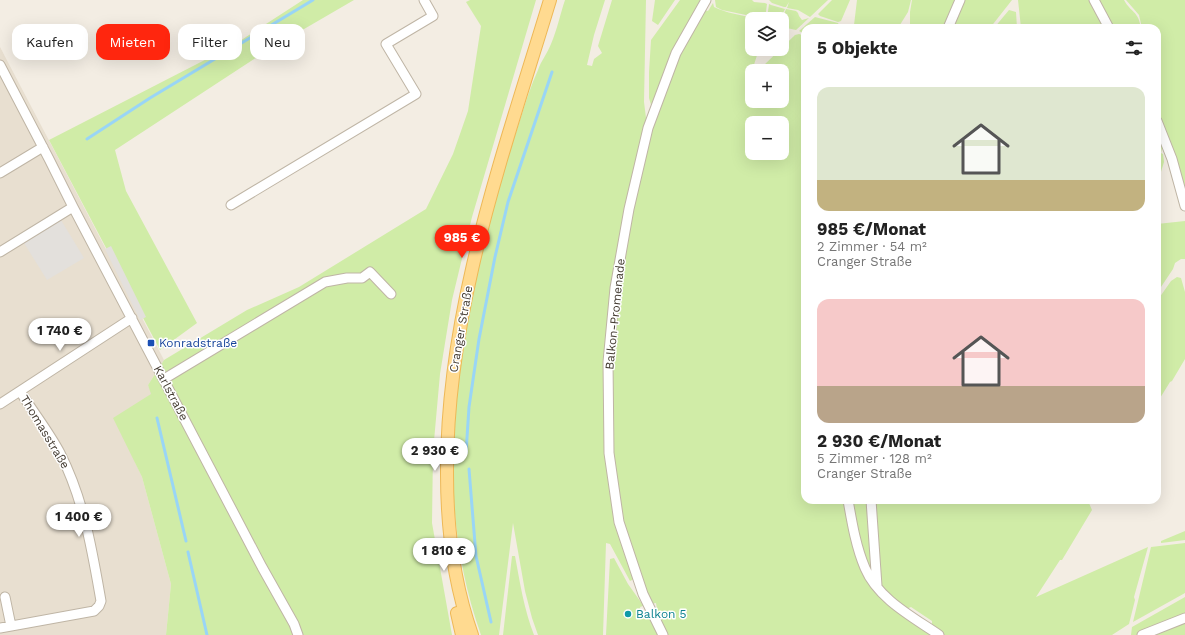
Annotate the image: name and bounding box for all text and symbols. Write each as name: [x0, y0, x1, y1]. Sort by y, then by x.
map controls: [745, 12, 789, 160]
button: layers: [745, 12, 789, 56]
chip: Kaufen: [12, 24, 88, 60]
chip: Mieten: [96, 24, 170, 60]
chip: Filter: [178, 24, 242, 60]
chip: Neu: [250, 24, 305, 60]
icon: filters: [1123, 37, 1145, 59]
text: 5 Objekte: [817, 38, 898, 58]
button: +: [745, 64, 789, 108]
icon: home: [945, 113, 1017, 185]
button: −: [745, 116, 789, 160]
text: 985 €/Monat: [817, 219, 926, 239]
pin: 985 €: [434, 225, 490, 259]
text: 985 €: [444, 230, 480, 245]
text: 2 Zimmer · 54 m²: [817, 239, 927, 254]
text: Cranger Straße: [817, 254, 912, 269]
street label: Balkon-Promenade: [602, 258, 628, 370]
street label: Cranger Straße: [446, 284, 476, 373]
pin: 1 740 €: [23, 318, 97, 352]
text: 1 740 €: [37, 323, 83, 338]
icon: home: [945, 325, 1017, 397]
place label: Konradstraße: [159, 336, 237, 350]
marker: Konradstraße: [146, 338, 156, 348]
street label: Karlstraße: [151, 363, 191, 423]
street label: Thomasstraße: [18, 393, 73, 471]
text: 2 930 €/Monat: [817, 431, 941, 451]
pin: 2 930 €: [398, 438, 472, 472]
text: 2 930 €: [411, 443, 459, 458]
text: 5 Zimmer · 128 m²: [817, 451, 932, 466]
text: Cranger Straße: [817, 466, 912, 481]
pin: 1 400 €: [42, 504, 116, 538]
text: 1 400 €: [55, 509, 103, 524]
pin: 1 810 €: [407, 538, 481, 572]
text: 1 810 €: [422, 543, 466, 558]
place label: Balkon 5: [636, 607, 687, 621]
marker: Balkon 5: [623, 609, 633, 619]

